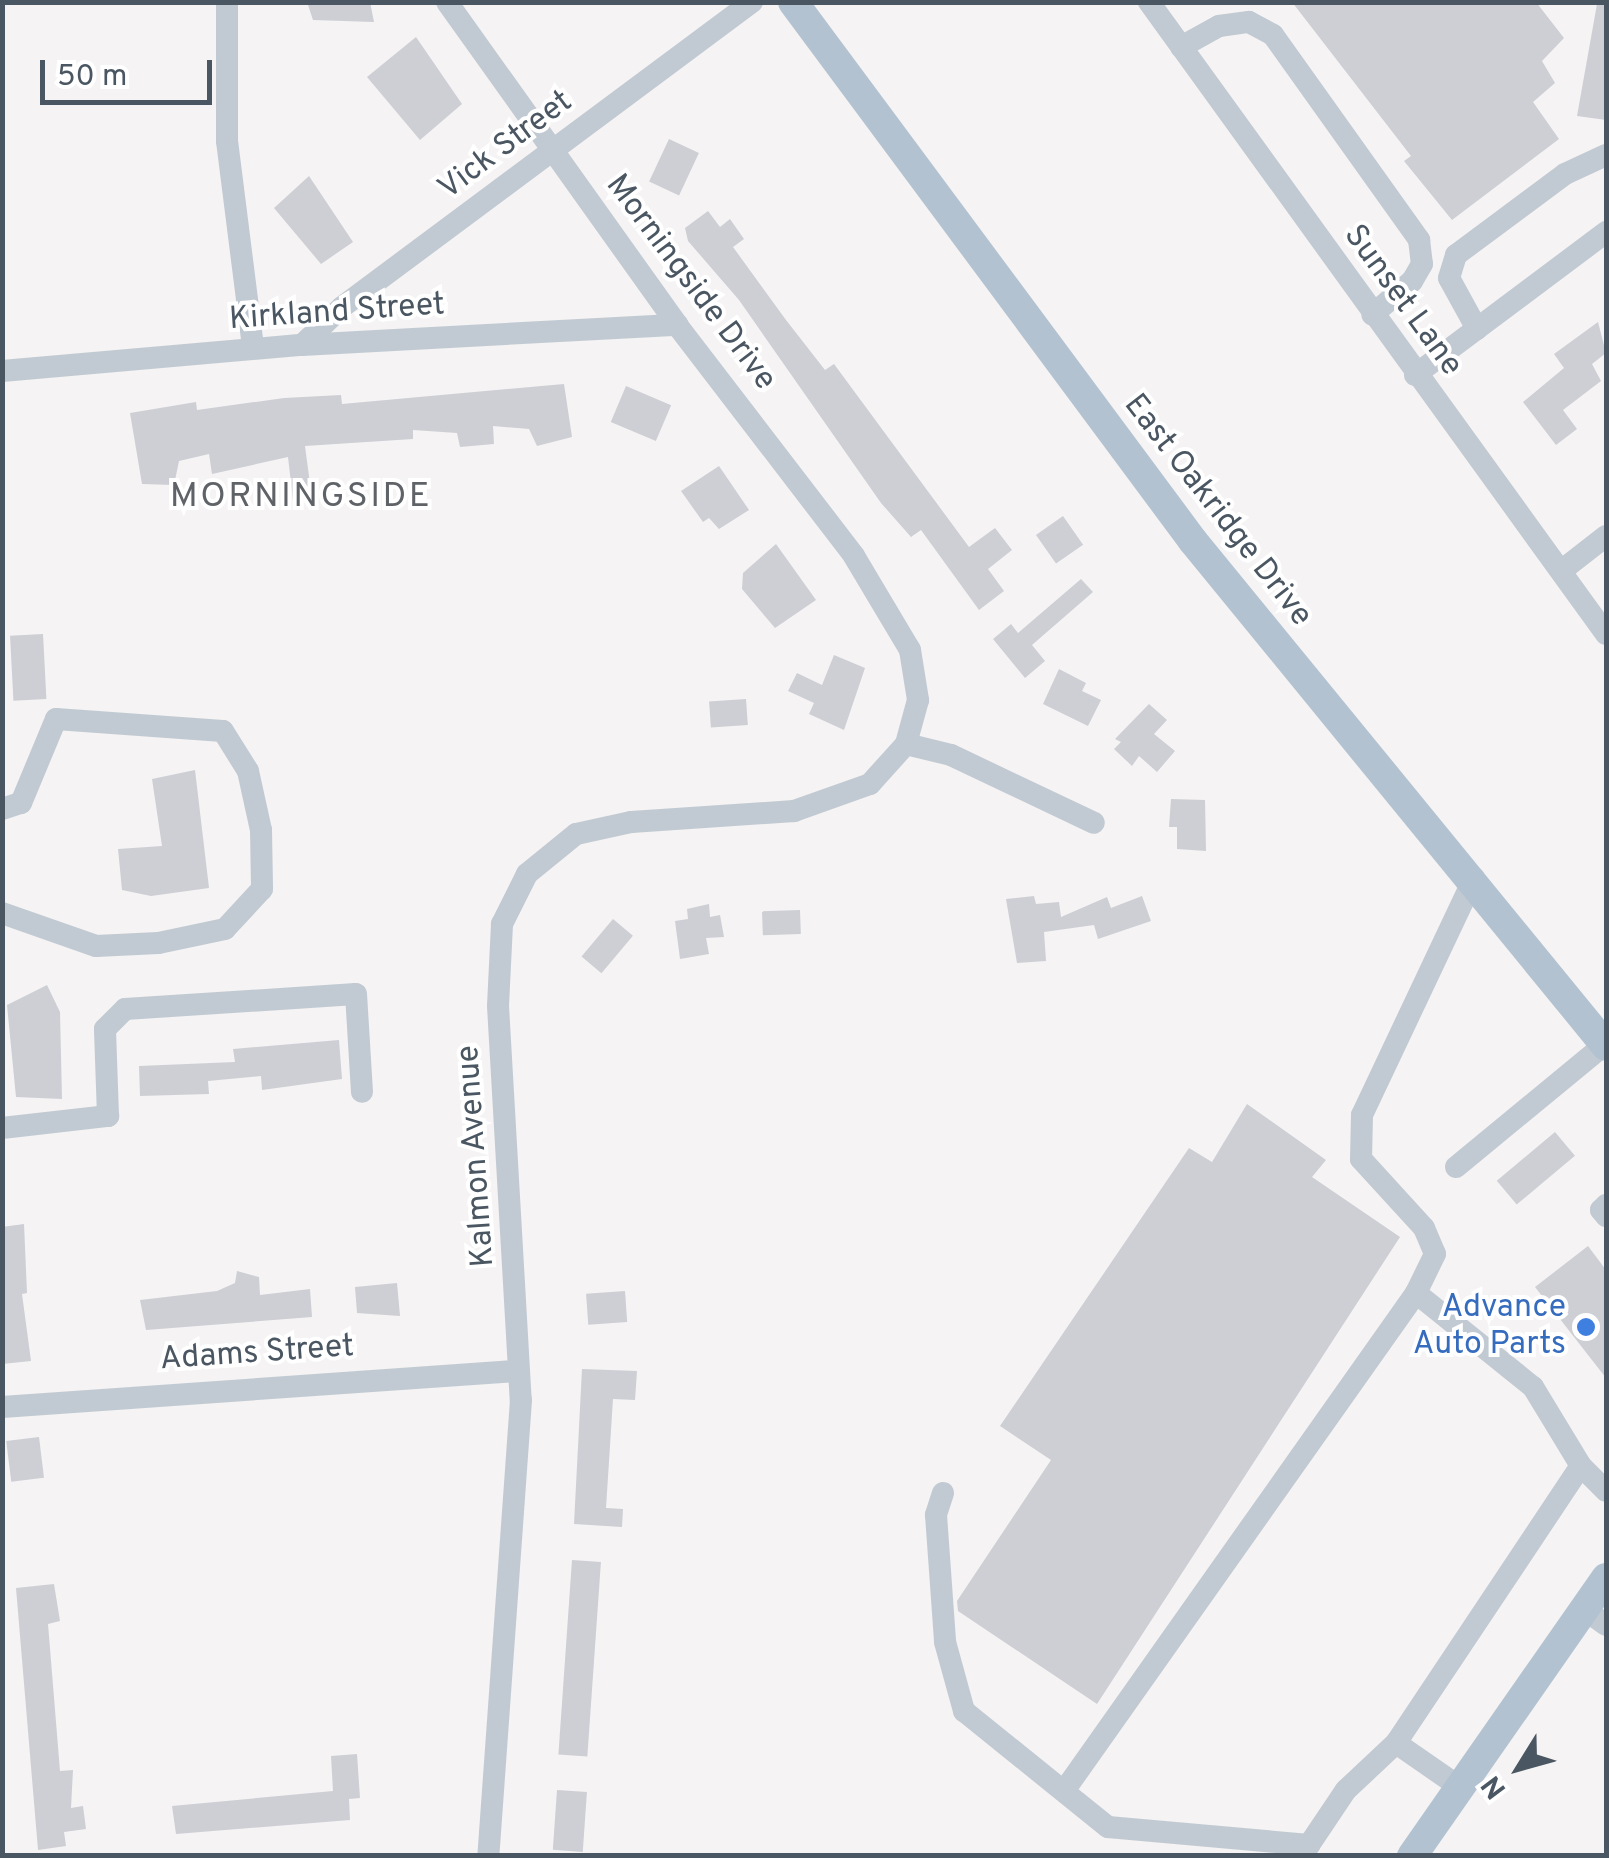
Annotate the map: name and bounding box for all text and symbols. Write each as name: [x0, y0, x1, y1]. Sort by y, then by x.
scale bar: [45, 40, 218, 102]
text: 50 m: [57, 59, 127, 96]
street label: Vick Street: [432, 83, 580, 209]
street label: Morningside Drive: [596, 168, 784, 398]
street label: Sunset Lane: [1334, 218, 1470, 384]
street label: Kirkland Street: [228, 286, 446, 340]
street label: East Oakridge Drive: [1115, 387, 1319, 635]
district label: MORNINGSIDE: [170, 476, 432, 518]
street label: Kalmon Avenue: [450, 1043, 504, 1269]
place label: Advance Auto Parts: [1413, 1290, 1566, 1365]
marker: Advance Auto Parts: [1575, 1316, 1597, 1338]
street label: Adams Street: [159, 1328, 355, 1380]
north arrow: [1469, 1718, 1569, 1818]
text: N: [1475, 1767, 1515, 1805]

